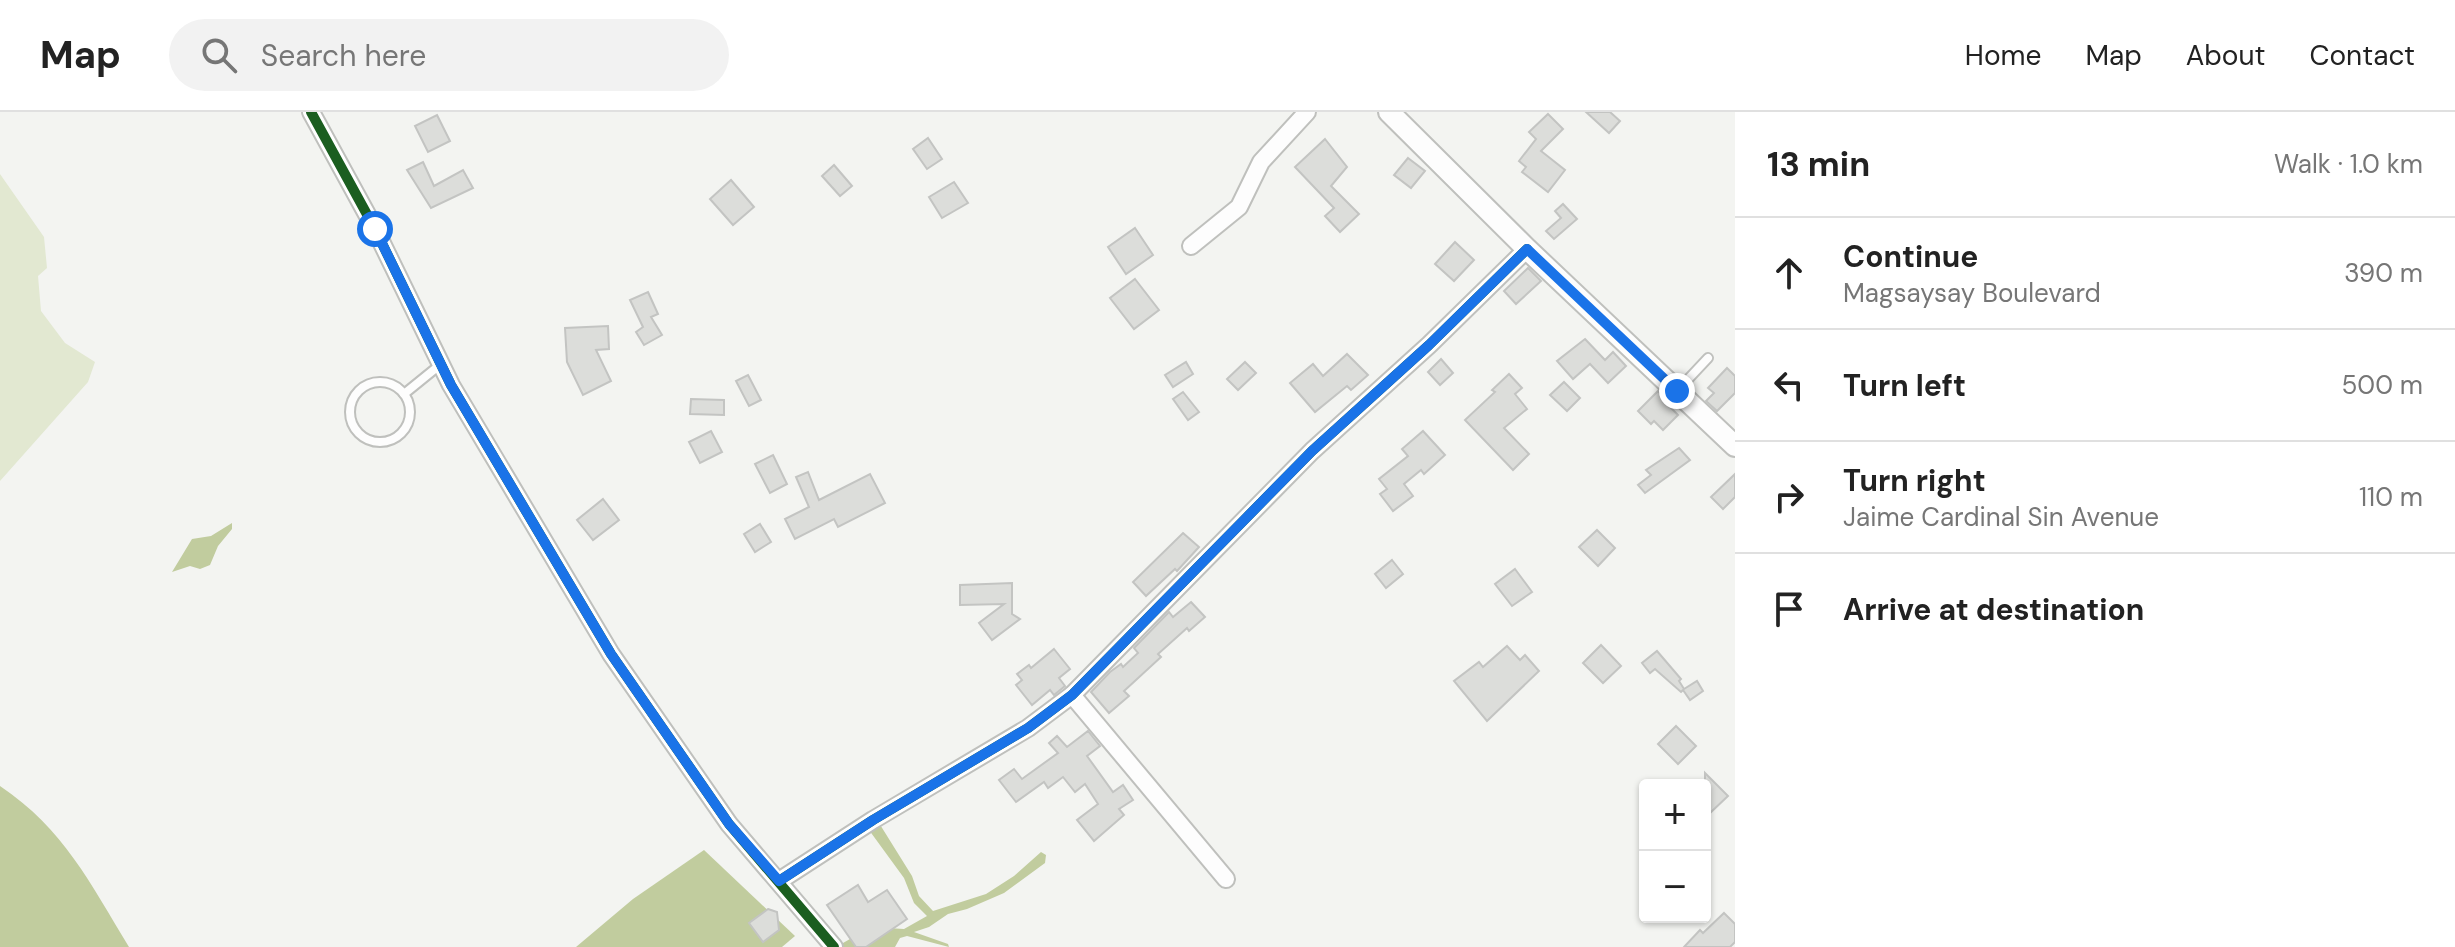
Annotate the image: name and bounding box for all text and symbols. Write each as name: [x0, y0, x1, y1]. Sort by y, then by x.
search box: [169, 19, 729, 91]
text: Map: [40, 30, 121, 80]
icon: search: [197, 33, 241, 77]
text: Search here: [261, 36, 426, 75]
text: Home: [1965, 37, 2041, 74]
text: Map: [2085, 37, 2142, 74]
text: About: [2186, 37, 2265, 74]
text: Contact: [2309, 37, 2415, 74]
text: 13 min: [1767, 142, 1870, 187]
text: Walk · 1.0 km: [2274, 147, 2423, 181]
route start: [357, 211, 393, 247]
text: Continue: [1843, 237, 1978, 276]
icon: ahead: [1767, 251, 1811, 295]
text: 390 m: [2344, 256, 2423, 290]
text: Magsaysay Boulevard: [1843, 276, 2101, 310]
icon: left: [1767, 363, 1811, 407]
text: Turn left: [1843, 366, 1966, 405]
text: 500 m: [2341, 368, 2423, 402]
route end: [1659, 373, 1695, 409]
text: Turn right: [1843, 461, 1986, 500]
icon: right: [1767, 475, 1811, 519]
text: 110 m: [2359, 480, 2423, 514]
text: Jaime Cardinal Sin Avenue: [1843, 500, 2159, 534]
icon: arrive: [1767, 587, 1811, 631]
text: Arrive at destination: [1843, 590, 2144, 629]
map controls: [1639, 779, 1711, 923]
button: +: [1639, 779, 1711, 851]
button: −: [1639, 851, 1711, 923]

